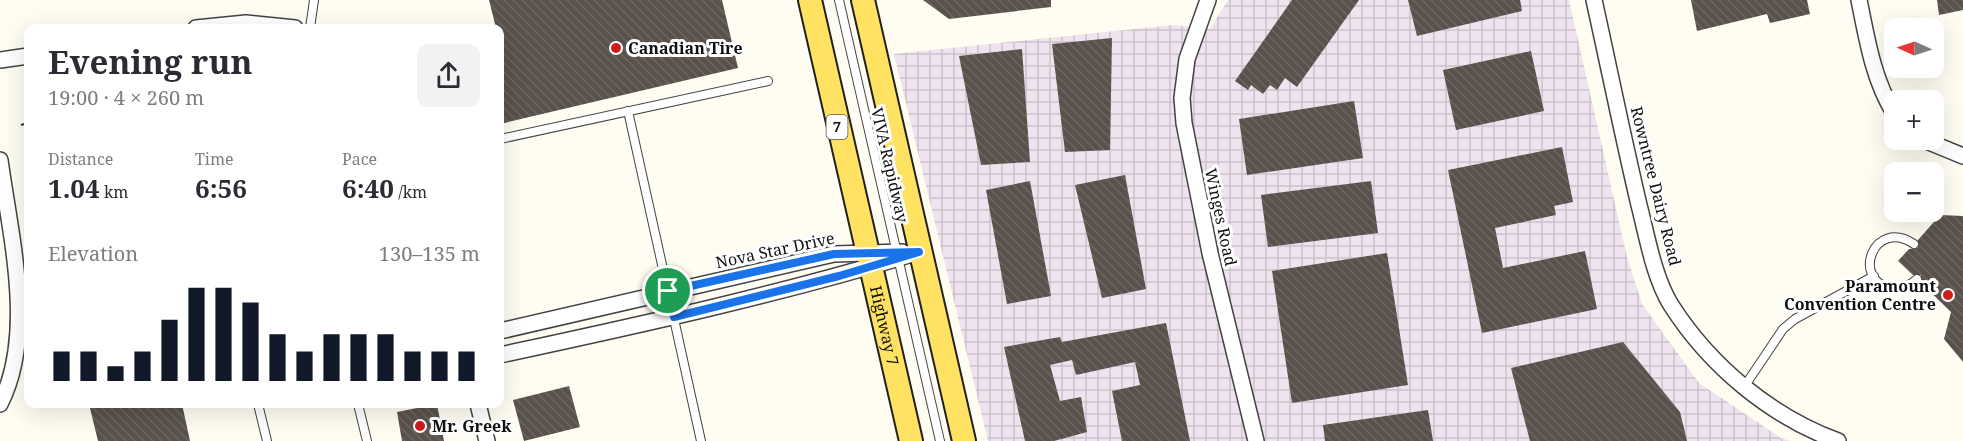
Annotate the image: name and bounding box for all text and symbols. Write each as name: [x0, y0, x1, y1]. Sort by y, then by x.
north arrow: [1884, 18, 1944, 78]
map controls: [1884, 18, 1944, 222]
place label: Canadian Tire: [628, 37, 743, 59]
text: Evening run: [48, 39, 252, 84]
marker: Canadian Tire: [609, 41, 623, 55]
button: share: [417, 44, 480, 107]
text: 19:00 · 4 × 260 m: [48, 84, 204, 111]
button: +: [1884, 90, 1944, 150]
street label: Rowntree Dairy Road: [1626, 104, 1686, 268]
street label: VIVA Rapidway: [866, 105, 914, 226]
road number: 7: [826, 115, 848, 139]
text: Distance: [48, 148, 113, 170]
text: Time: [195, 148, 234, 170]
text: Pace: [342, 148, 377, 170]
button: −: [1884, 162, 1944, 222]
street label: Winges Road: [1200, 166, 1242, 268]
text: 1.04: [48, 170, 100, 206]
text: 6:56: [195, 170, 247, 206]
text: 6:40: [342, 170, 394, 206]
text: km: [100, 181, 128, 203]
text: /km: [394, 181, 427, 203]
street label: Nova Star Drive: [714, 227, 836, 273]
text: Elevation: [48, 240, 138, 267]
text: 130–135 m: [379, 240, 480, 267]
pin: [642, 265, 693, 316]
icon: arrive: [651, 274, 684, 307]
place label: Paramount Convention Centre: [1784, 275, 1937, 315]
street label: Highway 7: [865, 283, 904, 368]
marker: Paramount Convention Centre: [1941, 288, 1955, 302]
place label: Mr. Greek: [432, 415, 512, 437]
marker: Mr. Greek: [413, 419, 427, 433]

